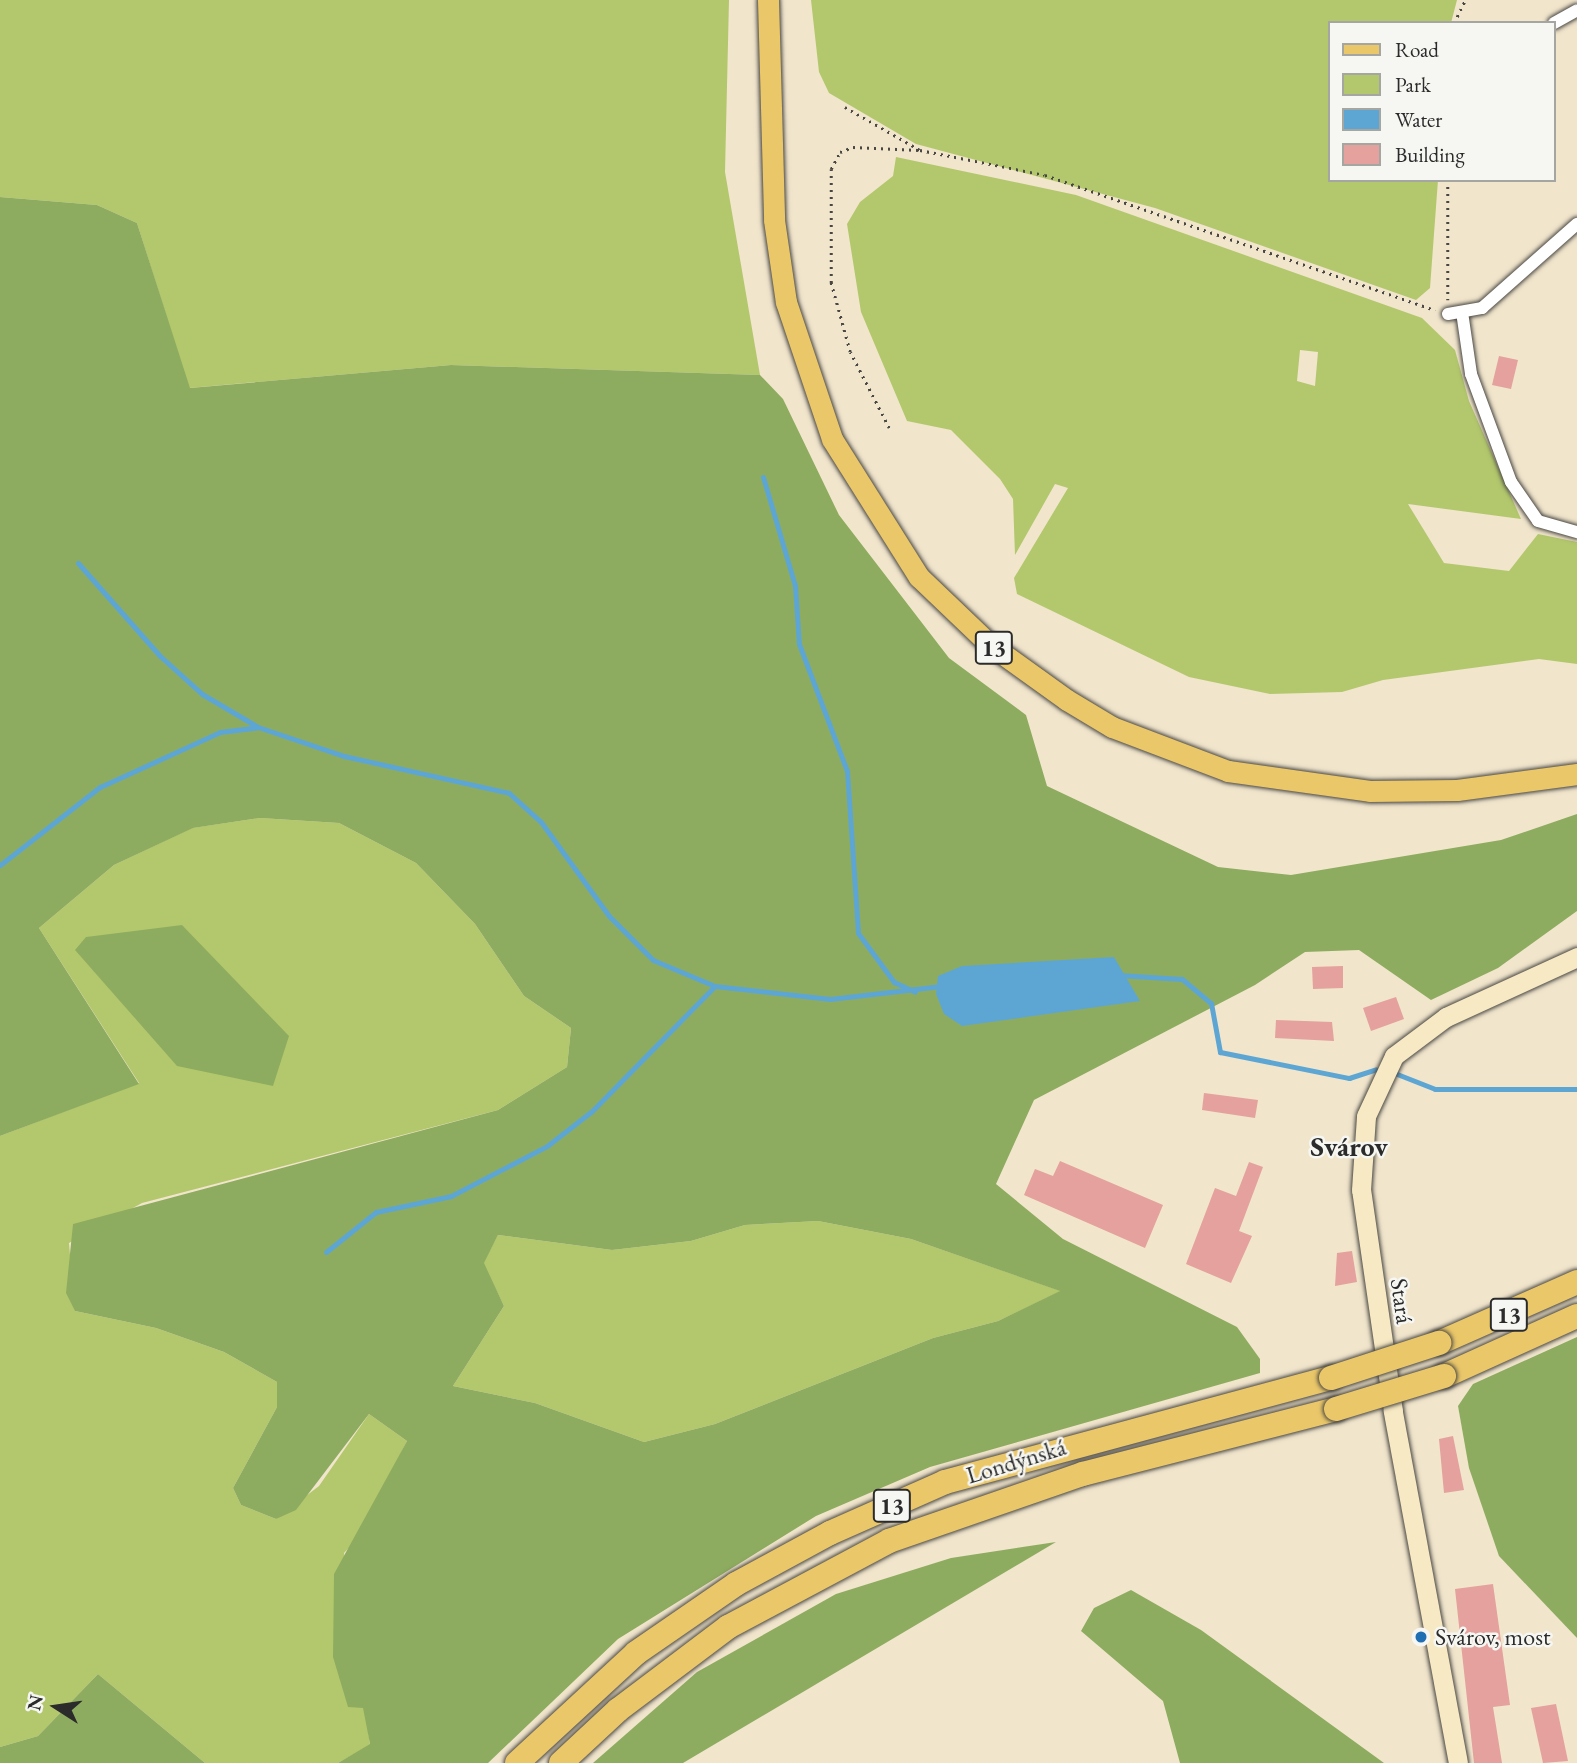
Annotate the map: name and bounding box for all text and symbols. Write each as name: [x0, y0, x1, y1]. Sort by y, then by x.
legend: [1328, 21, 1556, 182]
text: Road: [1395, 36, 1439, 63]
text: Park: [1395, 71, 1431, 98]
text: Water: [1395, 106, 1442, 133]
text: Building: [1395, 141, 1465, 168]
road number: 13: [975, 628, 1013, 668]
district label: Svárov: [1310, 1129, 1388, 1163]
street label: Stará: [1385, 1276, 1419, 1326]
road number: 13: [1490, 1296, 1528, 1334]
street label: Londýnská: [963, 1432, 1069, 1490]
road number: 13: [873, 1486, 911, 1526]
place label: Svárov, most: [1435, 1623, 1550, 1651]
marker: Svárov, most: [1413, 1629, 1429, 1645]
north arrow: [21, 1672, 91, 1742]
text: N: [21, 1692, 49, 1713]

